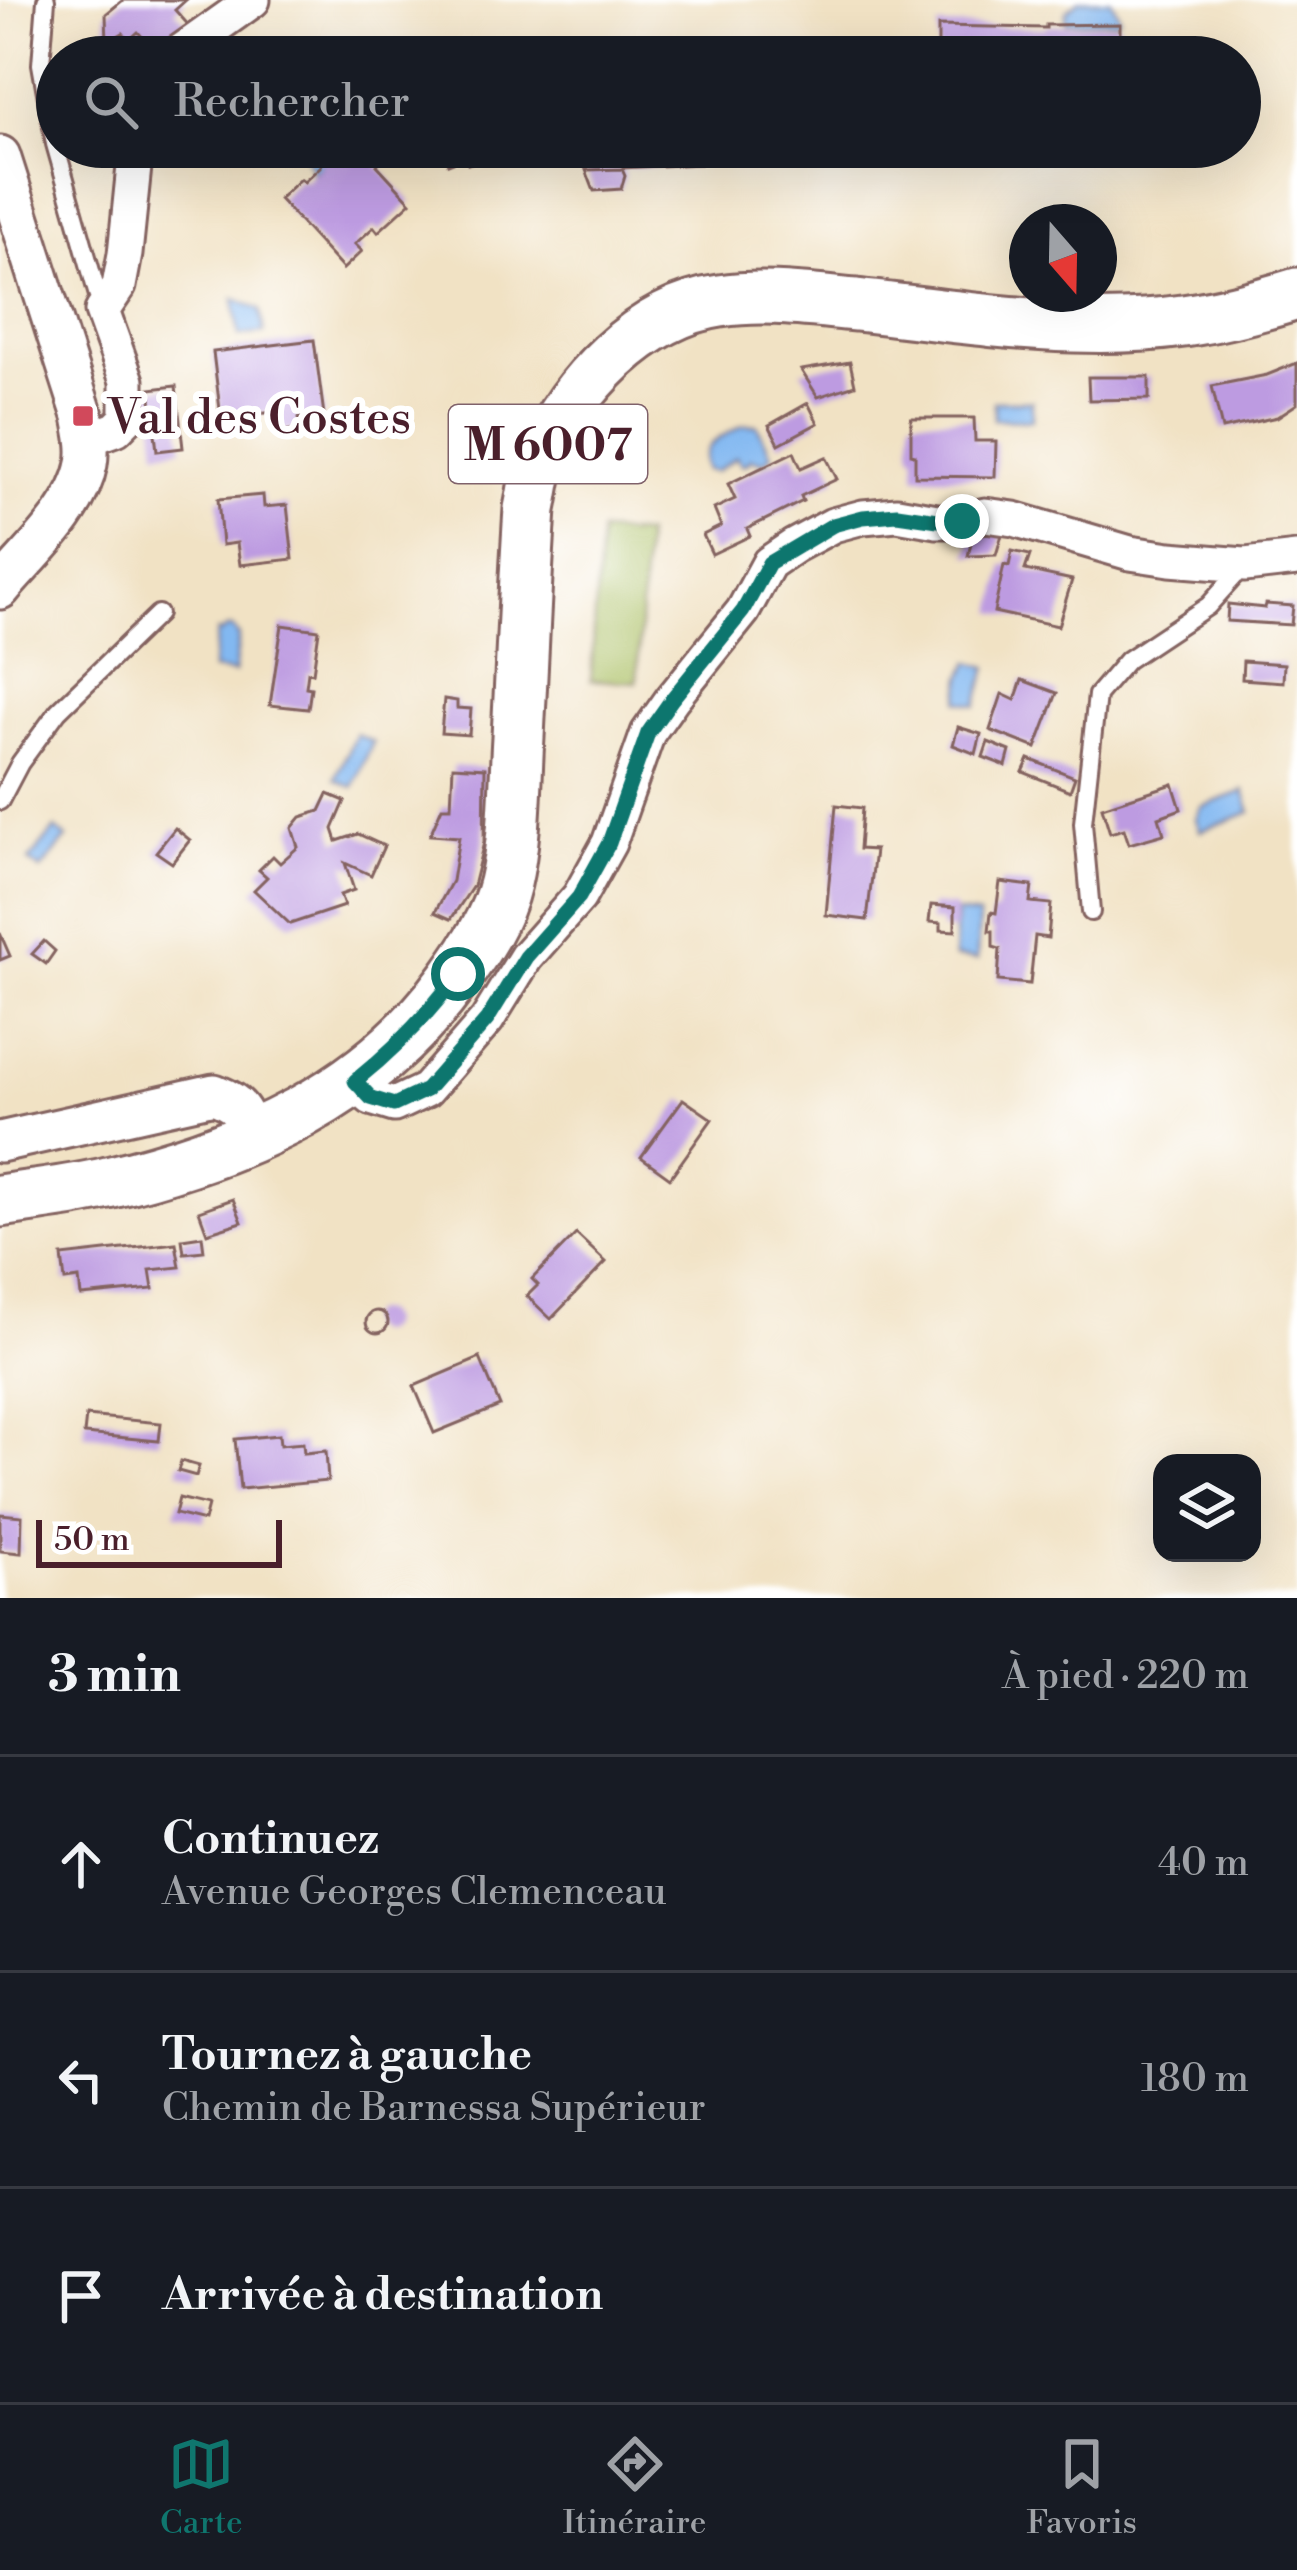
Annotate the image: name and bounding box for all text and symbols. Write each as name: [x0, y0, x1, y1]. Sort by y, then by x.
search box: [36, 36, 1261, 168]
icon: search: [78, 69, 144, 135]
text: Rechercher: [174, 74, 410, 131]
north arrow: [1009, 204, 1117, 312]
place label: Val des Costes: [106, 389, 411, 449]
marker: Val des Costes: [70, 403, 96, 429]
road number: M 6007: [449, 405, 647, 483]
route end: [935, 494, 989, 548]
route start: [431, 947, 485, 1001]
map controls: [1153, 1454, 1261, 1562]
button: layers: [1153, 1454, 1261, 1562]
scale bar: [36, 1514, 282, 1567]
text: 50 m: [54, 1520, 130, 1561]
text: 3 min: [48, 1644, 181, 1708]
text: À pied · 220 m: [1002, 1652, 1249, 1701]
text: Continuez: [162, 1811, 379, 1868]
icon: ahead: [48, 1831, 114, 1897]
text: 40 m: [1158, 1839, 1249, 1888]
text: Avenue Georges Clemenceau: [162, 1868, 667, 1917]
text: Tournez à gauche: [162, 2027, 532, 2084]
icon: left: [48, 2047, 114, 2113]
text: 180 m: [1141, 2055, 1249, 2104]
text: Chemin de Barnessa Supérieur: [162, 2084, 706, 2133]
icon: arrive: [48, 2263, 114, 2329]
text: Arrivée à destination: [162, 2267, 603, 2324]
tab: Carte: [160, 2431, 243, 2544]
tab: Itinéraire: [563, 2431, 706, 2544]
tab: Favoris: [1027, 2431, 1137, 2544]

